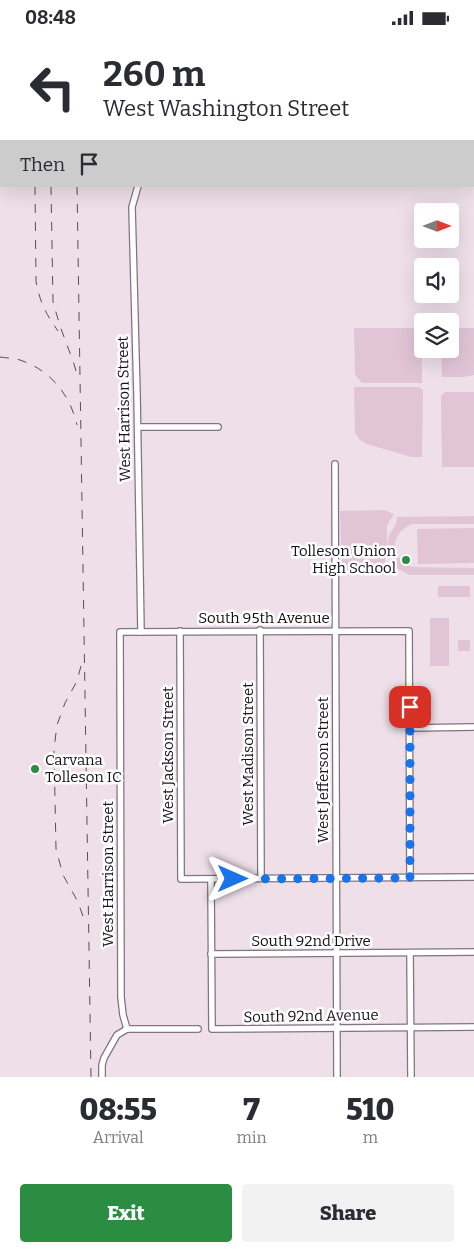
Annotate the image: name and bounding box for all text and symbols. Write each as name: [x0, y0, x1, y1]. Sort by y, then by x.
text: 08:48: [25, 6, 76, 29]
text: 260 m: [103, 53, 205, 95]
icon: left: [20, 55, 85, 120]
text: West Washington Street: [103, 95, 349, 122]
icon: arrive: [75, 150, 103, 178]
text: Then: [20, 153, 65, 176]
north arrow: [414, 203, 459, 247]
map controls: [414, 203, 459, 358]
button: sound: [414, 258, 459, 303]
button: layers: [414, 313, 459, 358]
street label: West Harrison Street: [114, 335, 134, 482]
place label: Tolleson Union High School: [291, 542, 397, 577]
marker: Tolleson Union High School: [400, 554, 412, 566]
street label: South 95th Avenue: [198, 609, 330, 627]
street label: West Madison Street: [239, 682, 257, 826]
street label: West Jackson Street: [159, 686, 177, 824]
pin: [389, 686, 431, 728]
icon: arrive: [396, 693, 424, 721]
street label: West Jefferson Street: [314, 696, 332, 843]
place label: Carvana Tolleson IC: [45, 751, 122, 786]
marker: Carvana Tolleson IC: [29, 763, 41, 775]
street label: West Harrison Street: [99, 800, 117, 947]
position arrow: [206, 852, 258, 904]
street label: South 92nd Drive: [251, 932, 371, 950]
street label: South 92nd Avenue: [243, 1006, 379, 1026]
text: 08:55: [79, 1092, 157, 1128]
text: 7: [243, 1092, 260, 1128]
text: 510: [346, 1092, 395, 1128]
text: Arrival: [93, 1128, 144, 1147]
text: min: [236, 1128, 267, 1147]
text: m: [363, 1128, 378, 1147]
button: Exit: [20, 1184, 232, 1242]
button: Share: [242, 1184, 454, 1242]

